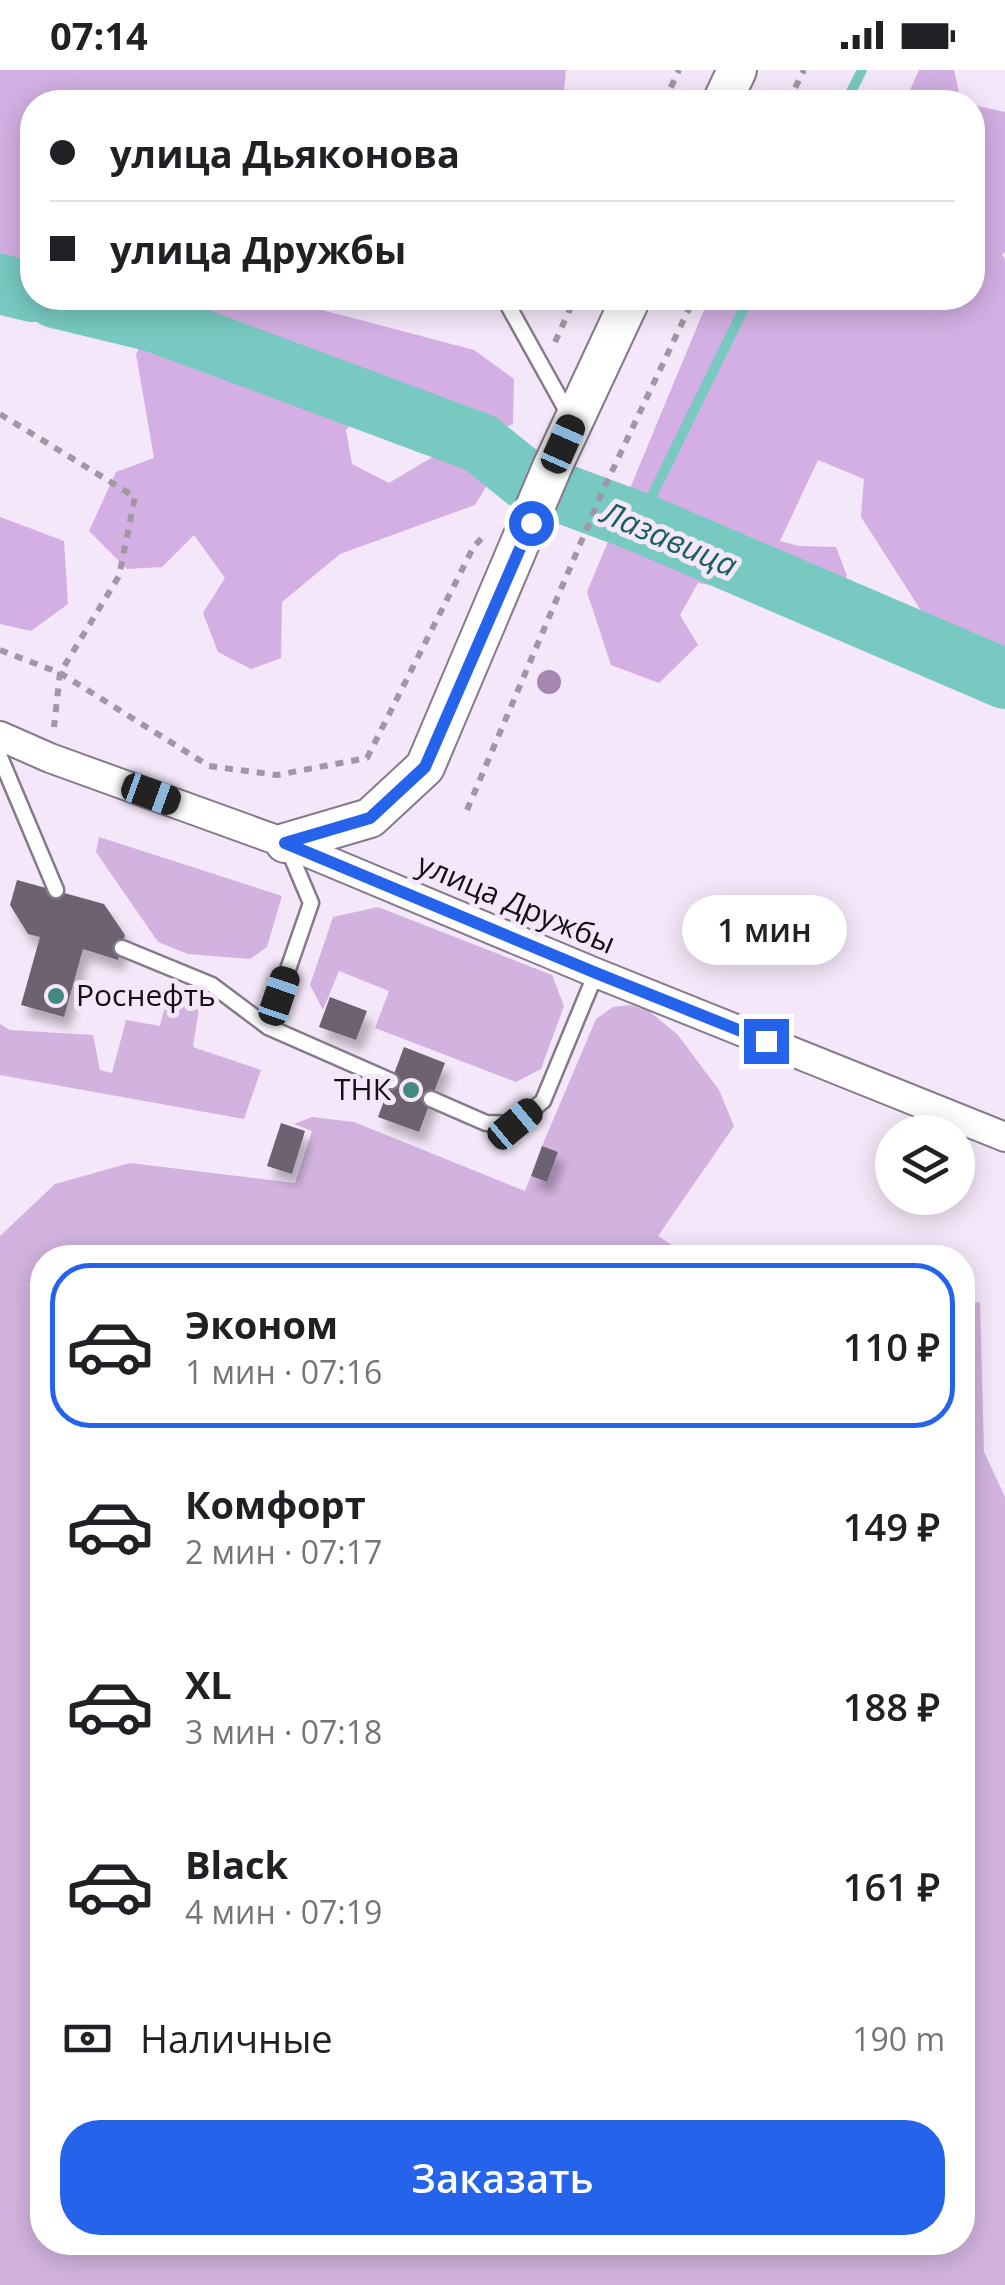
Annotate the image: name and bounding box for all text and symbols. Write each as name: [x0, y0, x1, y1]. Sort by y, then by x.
text: 07:14: [50, 9, 148, 61]
text: улица Дьяконова: [110, 127, 460, 179]
text: улица Дружбы: [110, 223, 406, 275]
car: [537, 410, 589, 478]
water label: Лазавица: [593, 489, 744, 586]
route start: [509, 501, 554, 546]
car: [118, 770, 184, 818]
street label: улица Дружбы: [411, 842, 622, 963]
callout: 1 мин: [684, 896, 848, 966]
text: 1 мин: [717, 908, 812, 951]
car: [255, 963, 303, 1029]
place label: Роснефть: [76, 974, 216, 1015]
marker: Роснефть: [45, 985, 67, 1007]
route end: [744, 1019, 789, 1064]
place label: ТНК: [334, 1068, 392, 1109]
marker: ТНК: [400, 1079, 422, 1101]
car: [482, 1093, 548, 1155]
map controls: [875, 1115, 975, 1215]
button: layers: [875, 1115, 975, 1215]
text: Эконом: [185, 1298, 338, 1350]
icon: car: [65, 1301, 155, 1391]
text: 110 ₽: [843, 1320, 940, 1372]
text: 1 мин · 07:16: [185, 1350, 382, 1393]
text: Комфорт: [185, 1478, 366, 1530]
icon: car: [65, 1481, 155, 1571]
text: 149 ₽: [843, 1500, 940, 1552]
text: 2 мин · 07:17: [185, 1530, 382, 1573]
text: XL: [185, 1658, 232, 1710]
icon: car: [65, 1661, 155, 1751]
text: 188 ₽: [843, 1680, 940, 1732]
text: 3 мин · 07:18: [185, 1710, 382, 1753]
text: Black: [185, 1838, 288, 1890]
icon: car: [65, 1841, 155, 1931]
text: 161 ₽: [843, 1860, 940, 1912]
text: 4 мин · 07:19: [185, 1890, 382, 1933]
icon: cash: [60, 2011, 115, 2066]
text: Наличные: [140, 2012, 333, 2064]
text: 190 m: [852, 2017, 945, 2060]
button: Заказать: [60, 2120, 945, 2235]

